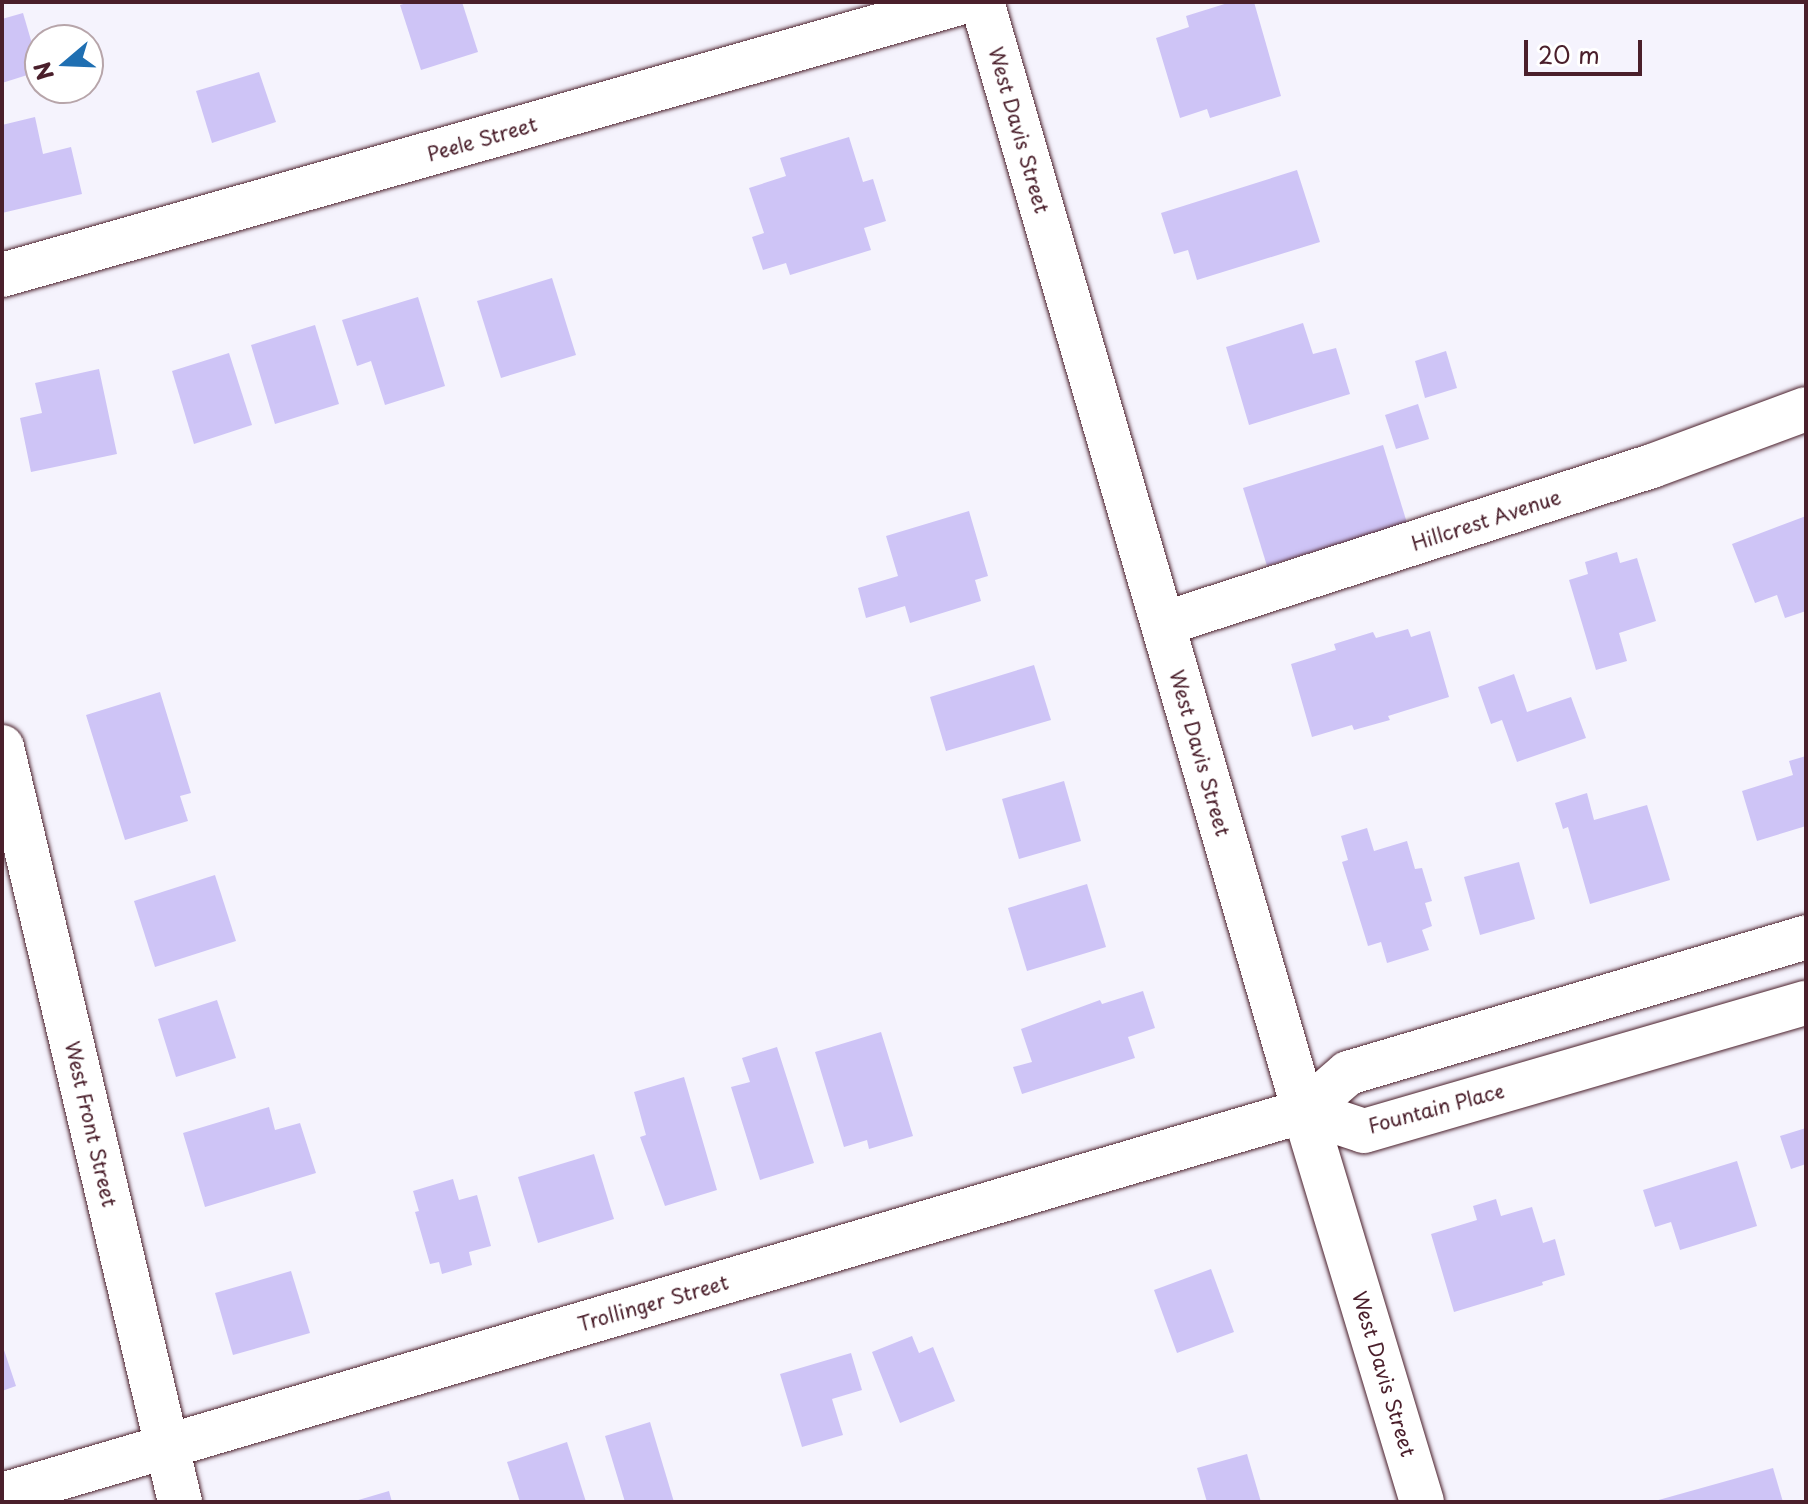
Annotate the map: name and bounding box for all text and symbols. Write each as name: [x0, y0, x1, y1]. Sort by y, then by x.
north arrow: [24, 24, 104, 104]
scale bar: [1528, 24, 1646, 74]
text: 20 m: [1538, 36, 1600, 72]
street label: West Davis Street: [984, 44, 1054, 216]
text: N: [24, 58, 61, 85]
street label: Peele Street: [424, 112, 540, 166]
street label: Hillcrest Avenue: [1409, 485, 1563, 555]
street label: West Davis Street: [1165, 667, 1235, 839]
street label: West Front Street: [60, 1038, 122, 1210]
street label: Fountain Place: [1365, 1078, 1507, 1138]
street label: Trollinger Street: [574, 1270, 732, 1336]
street label: West Davis Street: [1347, 1288, 1421, 1460]

